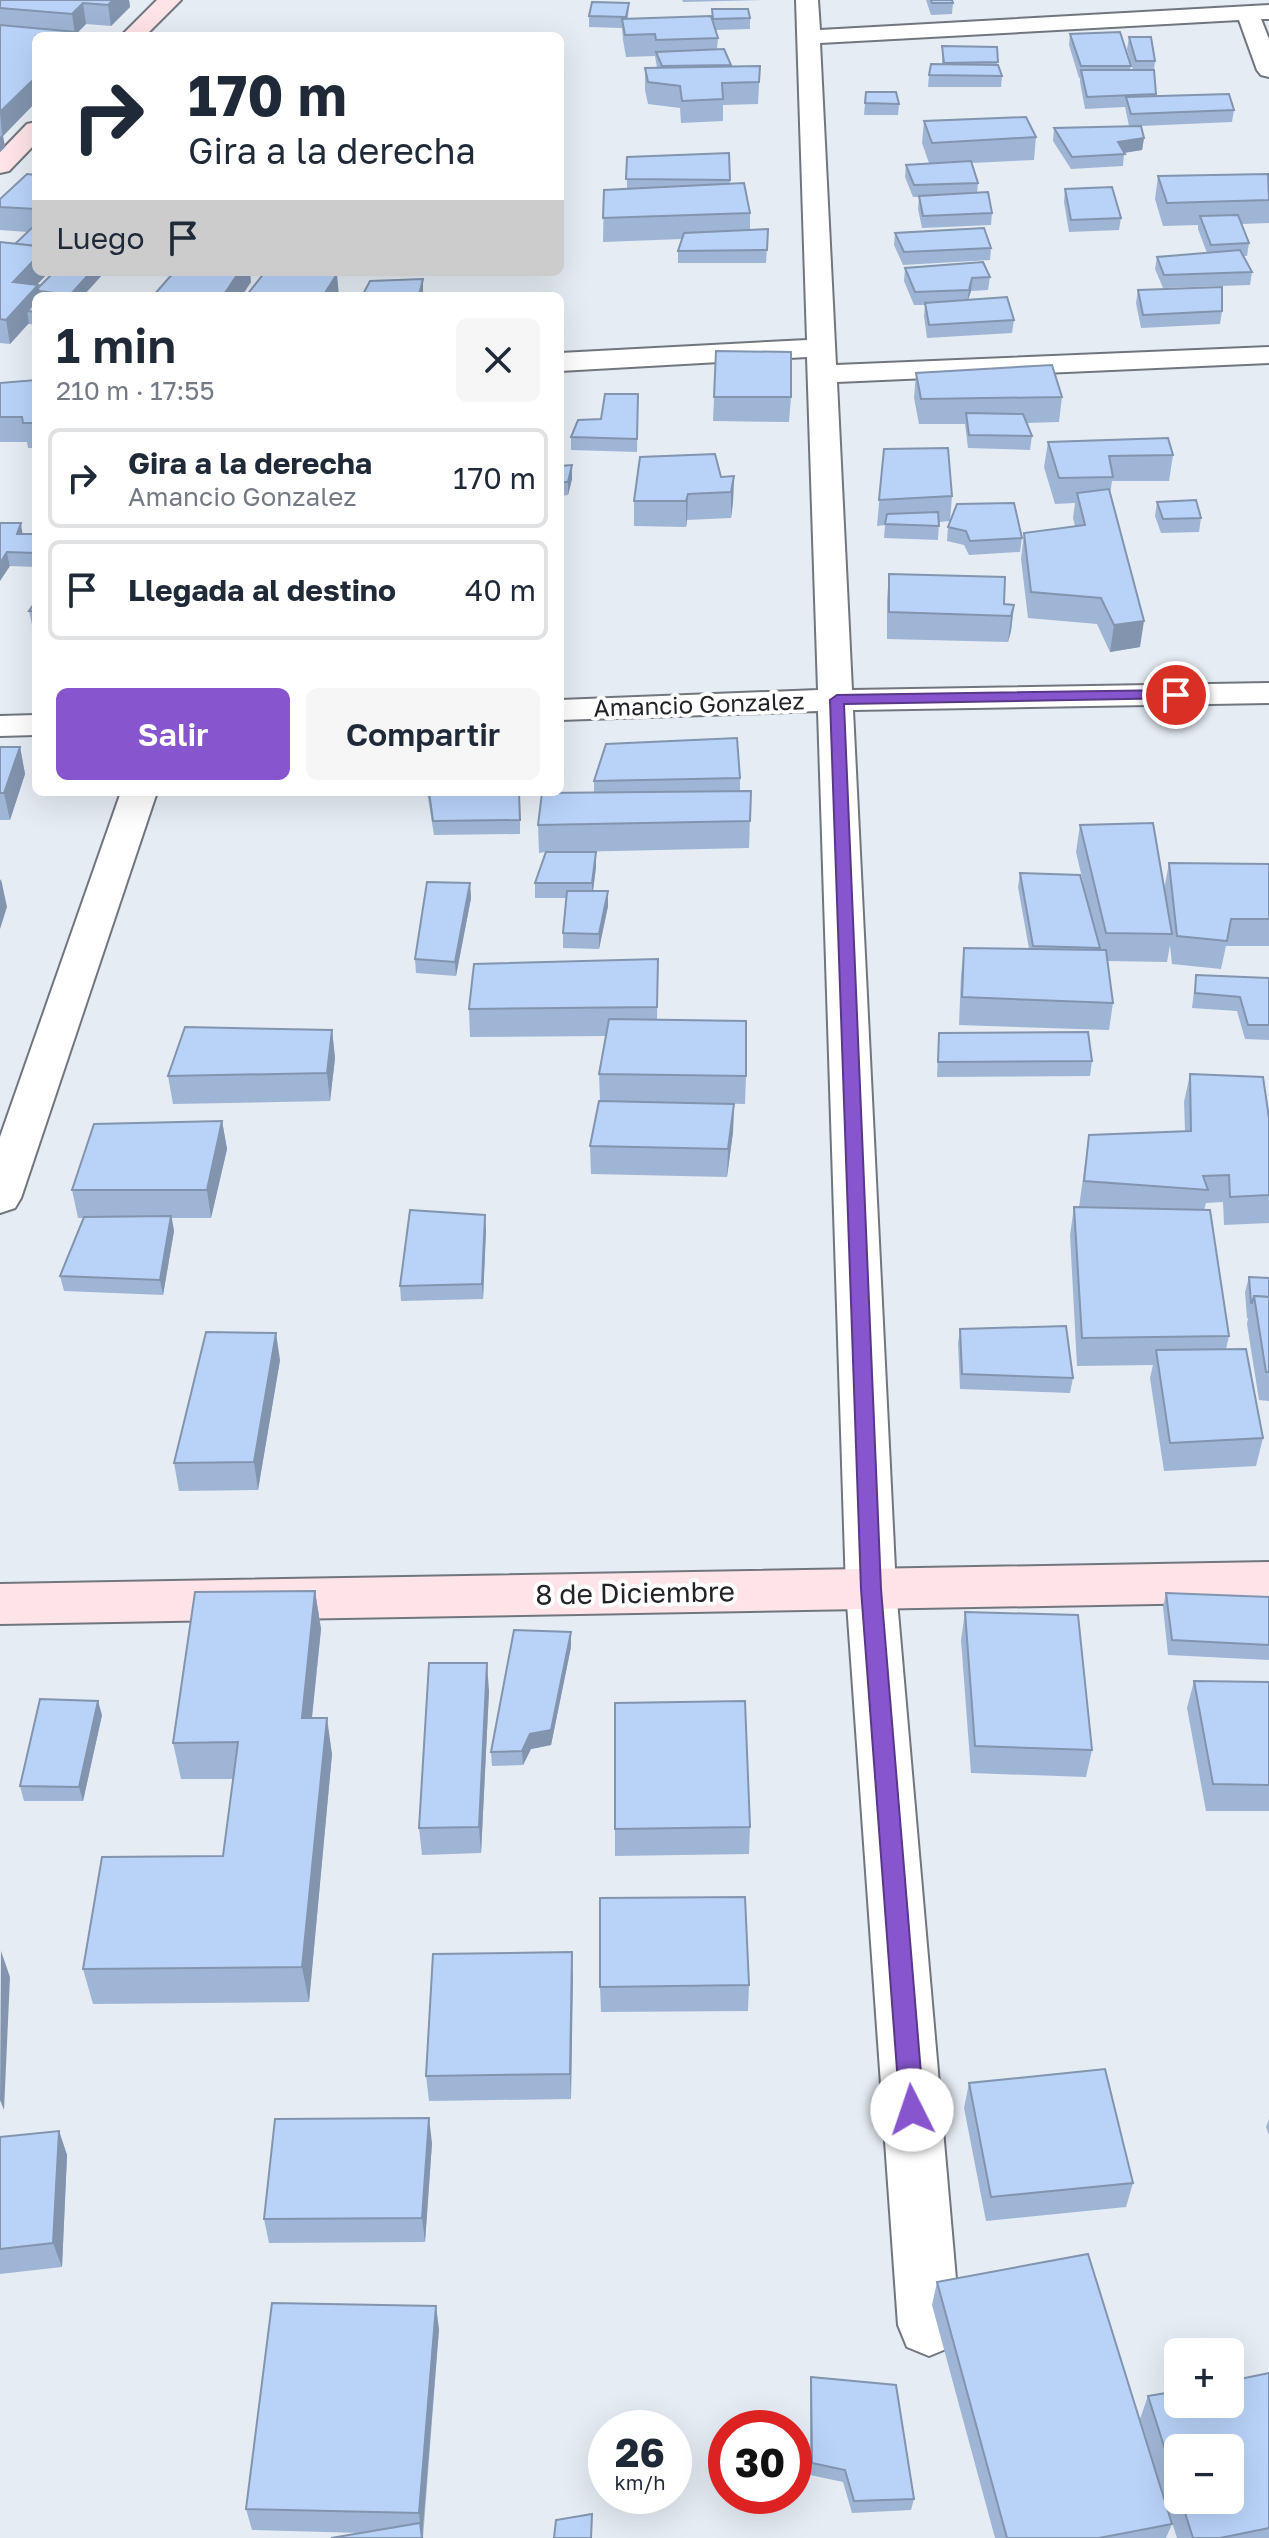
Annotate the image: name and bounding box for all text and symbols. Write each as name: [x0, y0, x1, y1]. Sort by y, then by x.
text: 170 m: [188, 61, 347, 128]
icon: right: [56, 64, 160, 168]
text: Gira a la derecha: [188, 129, 476, 172]
icon: arrive: [161, 216, 205, 260]
text: Luego: [56, 220, 145, 256]
text: 1 min: [56, 316, 176, 374]
button: close: [456, 318, 540, 402]
text: 210 m · 17:55: [56, 375, 214, 406]
text: Gira a la derecha: [128, 445, 372, 481]
icon: right: [60, 456, 104, 500]
text: 170 m: [453, 460, 536, 496]
text: Amancio Gonzalez: [128, 481, 357, 512]
icon: arrive: [60, 568, 104, 612]
text: Llegada al destino: [128, 572, 396, 608]
text: 40 m: [465, 572, 536, 608]
pin: [1142, 661, 1210, 729]
icon: arrive: [1154, 673, 1198, 717]
street label: Amancio Gonzalez: [593, 685, 805, 722]
button: Salir: [56, 688, 290, 780]
button: Compartir: [306, 688, 540, 780]
street label: 8 de Diciembre: [535, 1574, 735, 1611]
position arrow: [870, 2068, 954, 2152]
map controls: [1164, 2338, 1244, 2514]
button: +: [1164, 2338, 1244, 2418]
speed limit sign: 30: [708, 2410, 812, 2514]
text: 26: [615, 2428, 665, 2476]
button: −: [1164, 2434, 1244, 2514]
text: km/h: [615, 2470, 665, 2494]

